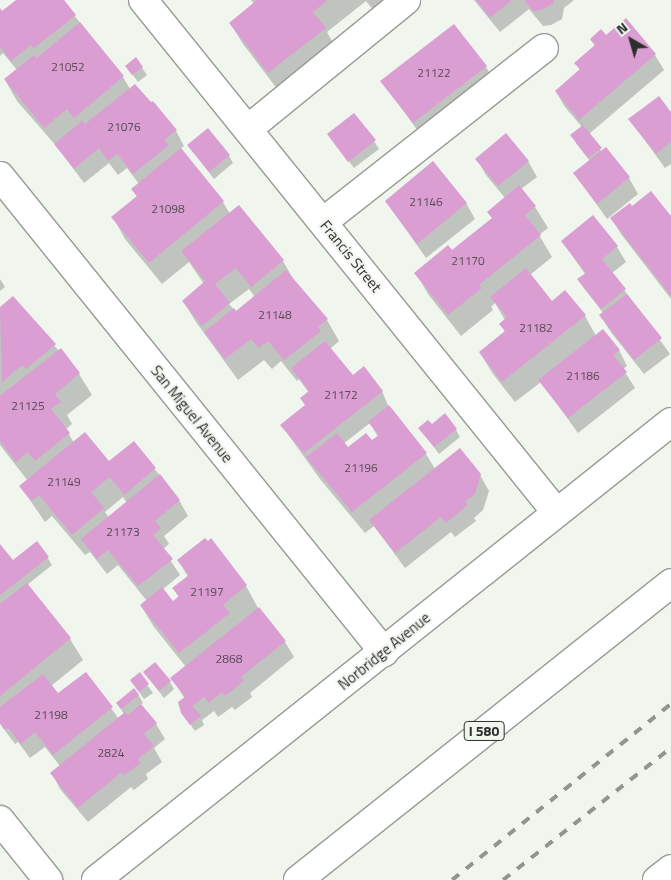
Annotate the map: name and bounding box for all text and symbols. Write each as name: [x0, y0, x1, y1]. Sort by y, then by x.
north arrow: [606, 15, 656, 65]
text: N: [611, 17, 632, 39]
house number: 21052: [51, 60, 85, 74]
house number: 21122: [417, 66, 451, 80]
house number: 21076: [107, 120, 141, 134]
house number: 21146: [409, 195, 443, 209]
house number: 21098: [151, 202, 185, 216]
street label: Francis Street: [317, 216, 385, 296]
house number: 21170: [451, 254, 485, 268]
house number: 21148: [258, 308, 292, 322]
house number: 21182: [519, 321, 553, 335]
street label: San Miguel Avenue: [147, 362, 237, 466]
house number: 21186: [566, 369, 600, 383]
house number: 21172: [324, 388, 358, 402]
house number: 21125: [11, 399, 45, 413]
house number: 21196: [344, 461, 378, 475]
house number: 21149: [47, 475, 81, 489]
house number: 21173: [106, 525, 140, 539]
house number: 21197: [190, 585, 224, 599]
street label: Norbridge Avenue: [334, 608, 434, 694]
house number: 2868: [216, 652, 242, 666]
house number: 21198: [34, 708, 68, 722]
road number: I 580: [463, 719, 505, 742]
house number: 2824: [98, 746, 124, 760]

